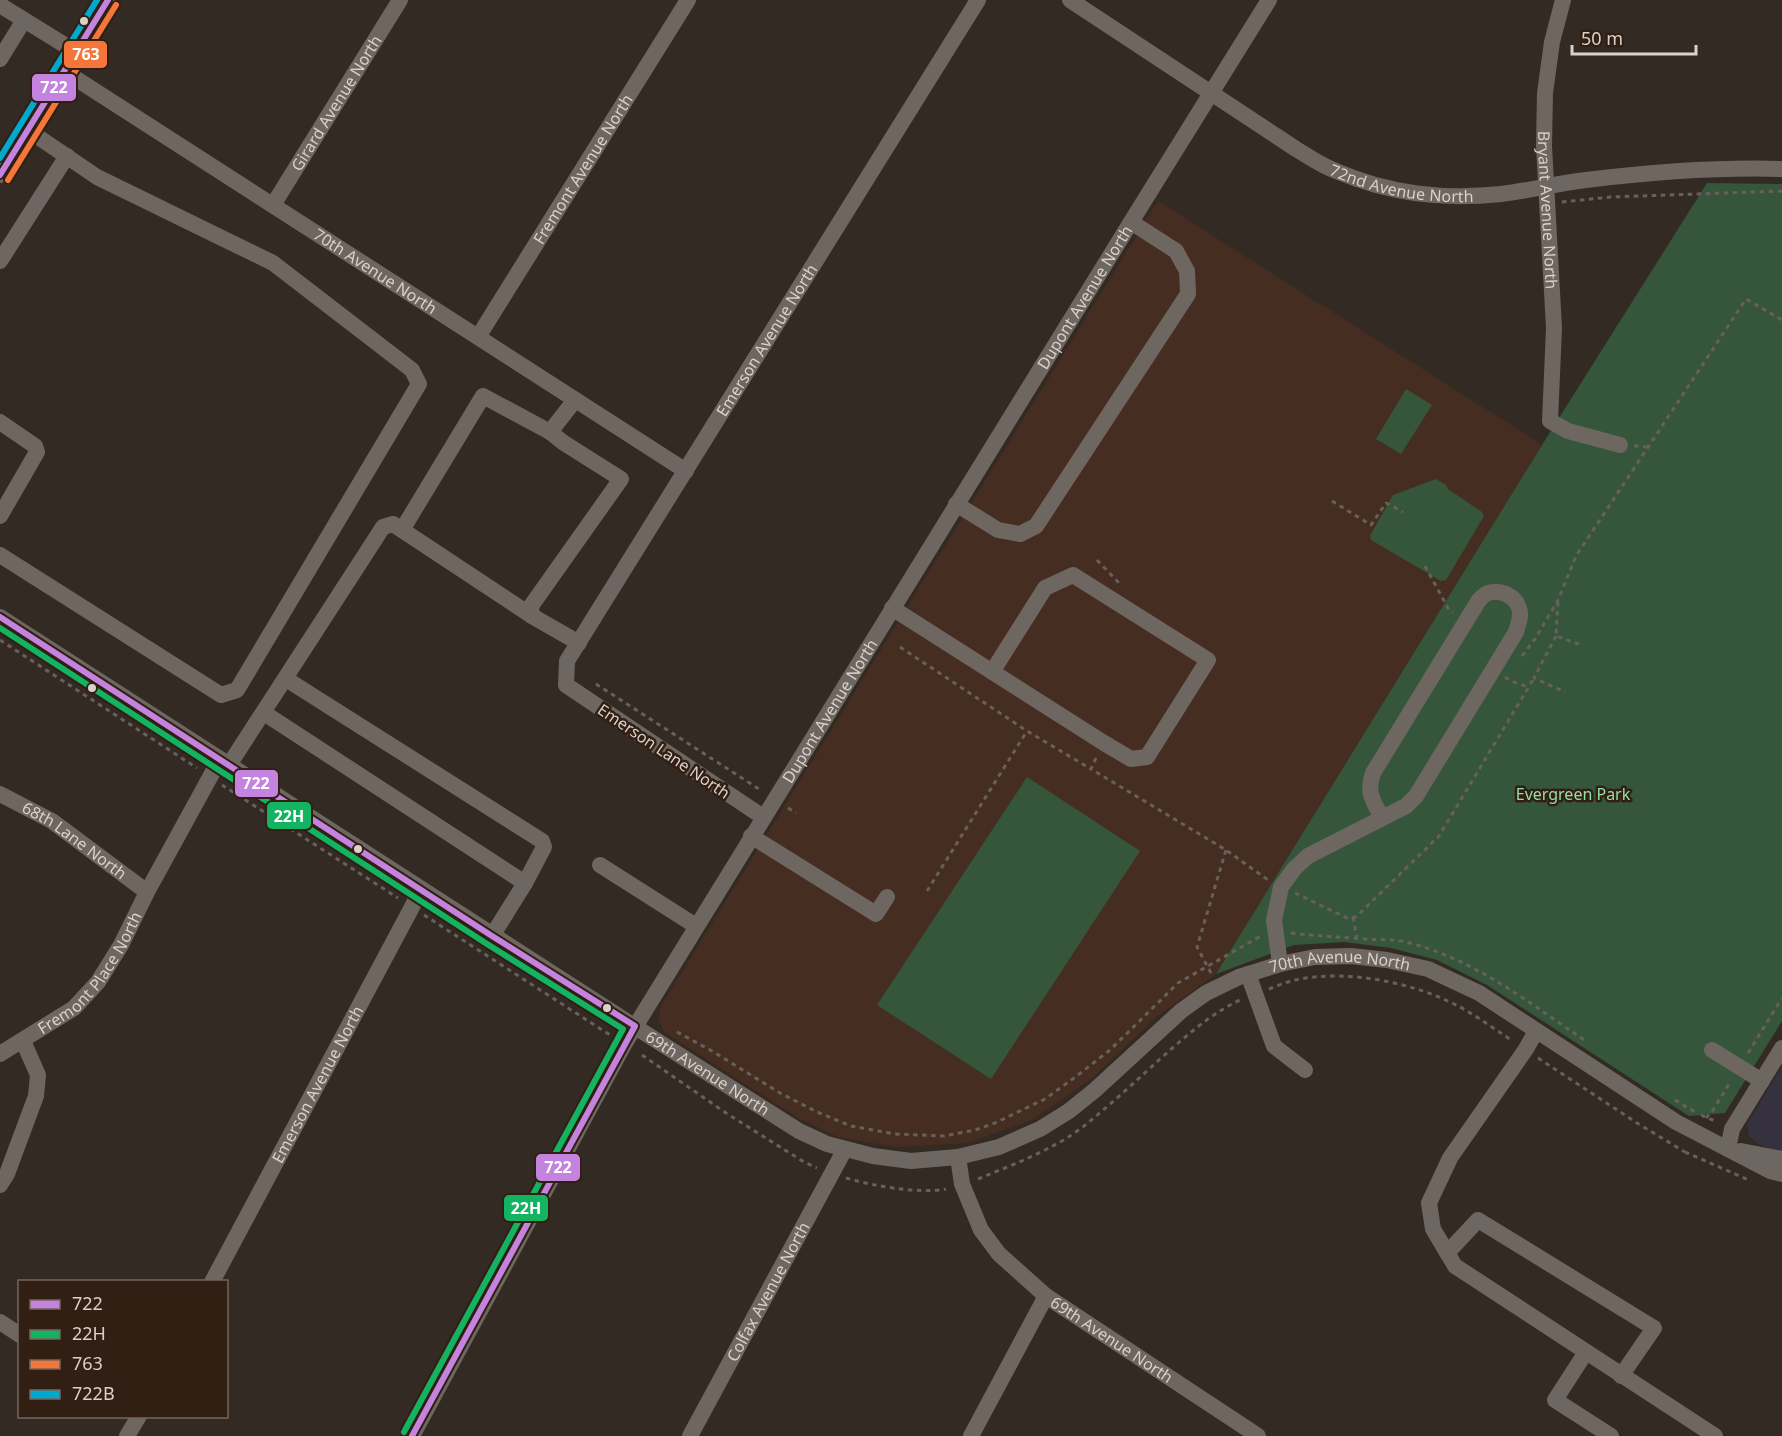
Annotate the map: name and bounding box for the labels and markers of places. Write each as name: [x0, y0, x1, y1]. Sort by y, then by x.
unlabelled marker: [78, 15, 90, 27]
unlabelled marker: [86, 682, 98, 694]
unlabelled marker: [352, 843, 364, 855]
unlabelled marker: [601, 1002, 613, 1014]

